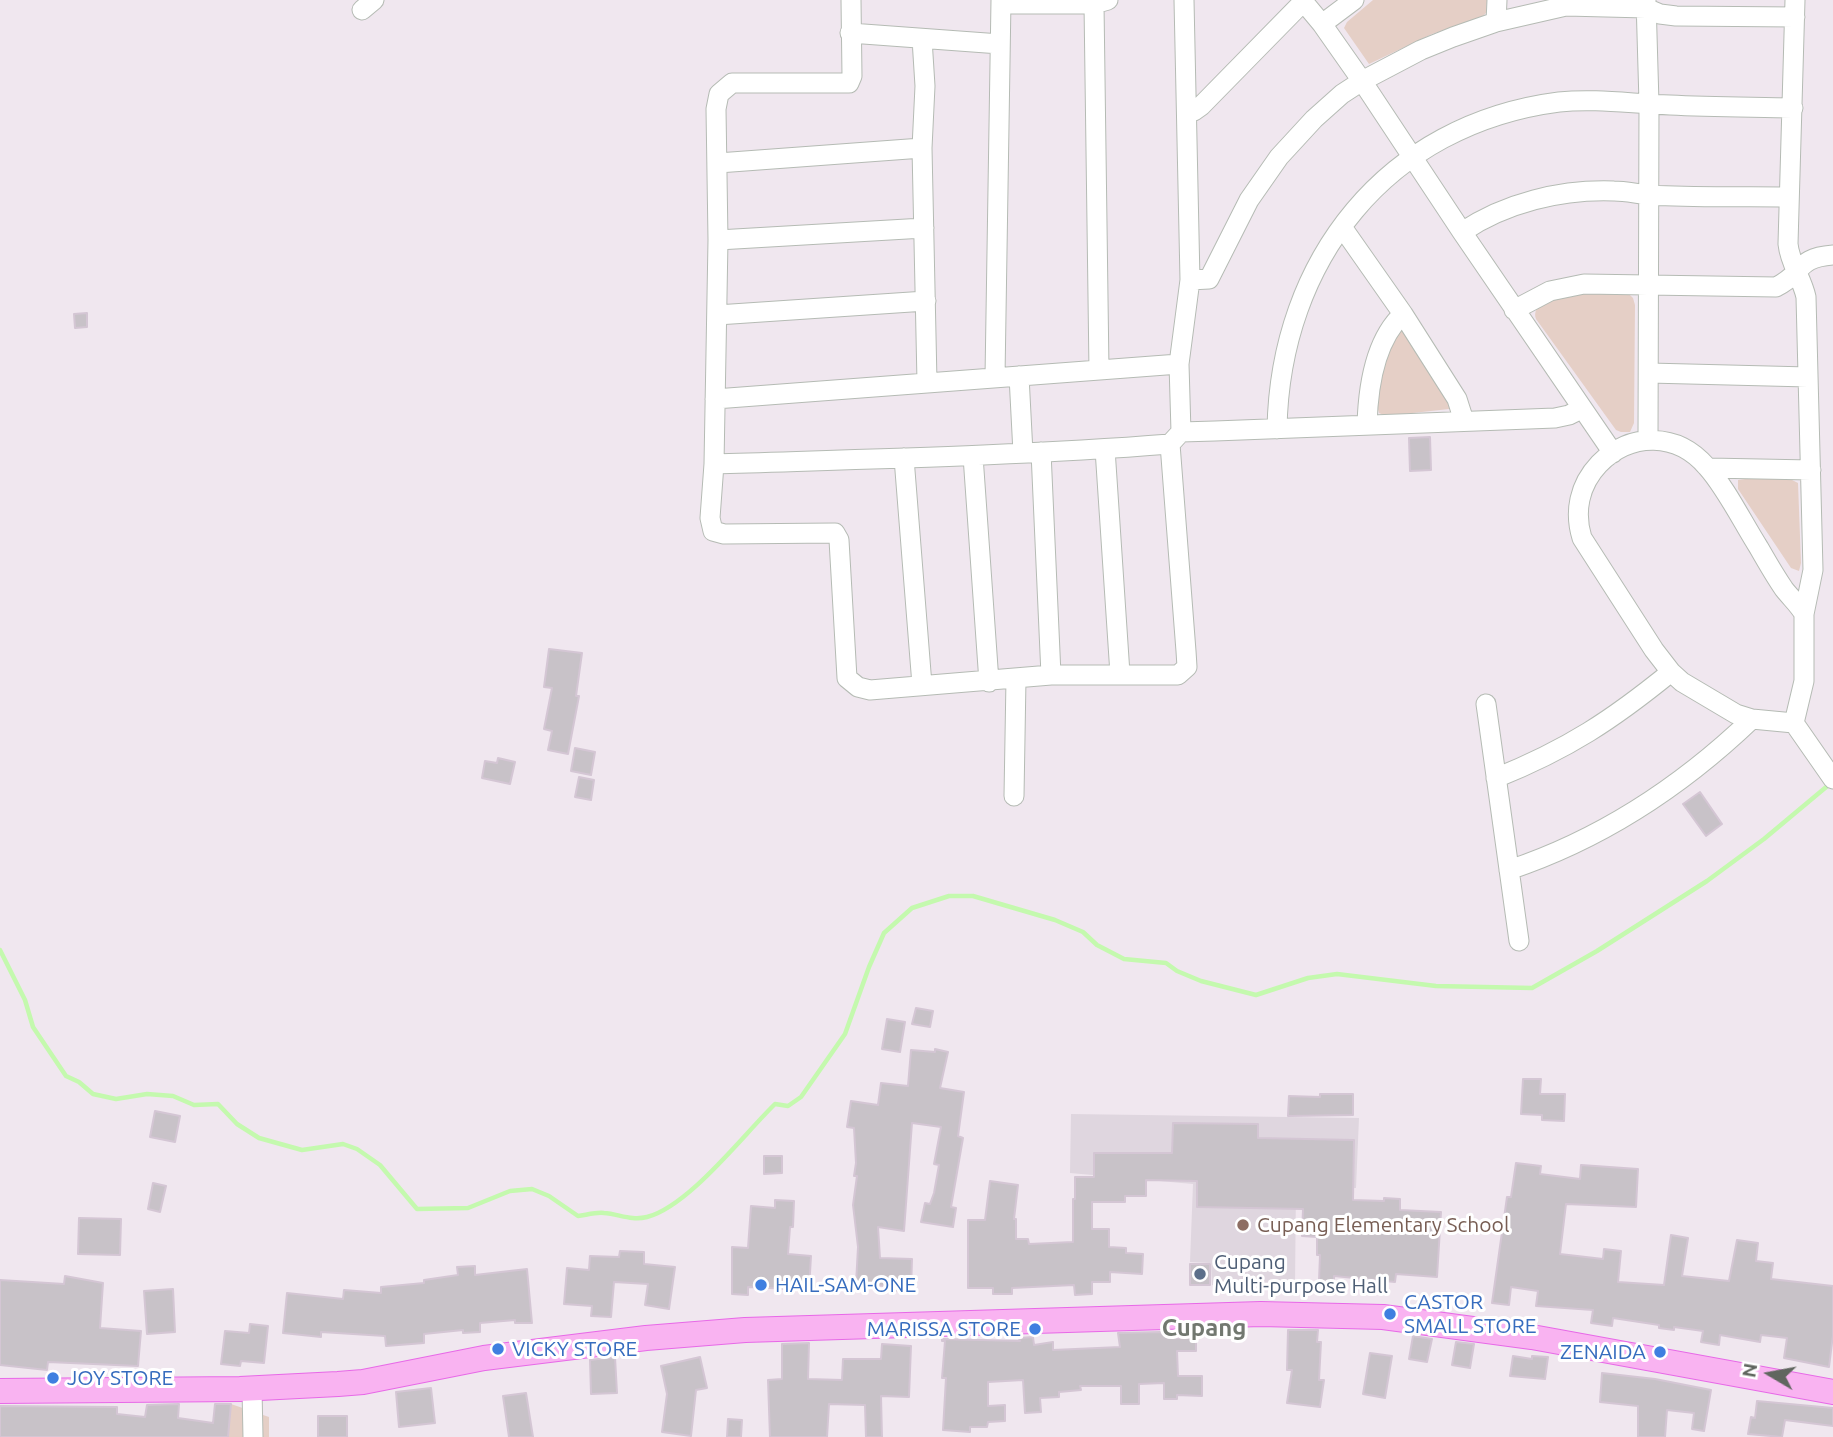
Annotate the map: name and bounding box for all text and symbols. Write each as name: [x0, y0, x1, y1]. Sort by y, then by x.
place label: Cupang Elementary School: [1257, 1212, 1509, 1238]
marker: Cupang Elementary School: [1235, 1217, 1251, 1233]
place label: Cupang Multi-purpose Hall: [1214, 1249, 1388, 1299]
marker: Cupang Multi-purpose Hall: [1192, 1266, 1208, 1282]
place label: HAIL-SAM-ONE: [775, 1272, 916, 1298]
marker: HAIL-SAM-ONE: [753, 1277, 769, 1293]
place label: CASTOR SMALL STORE: [1404, 1289, 1537, 1339]
marker: CASTOR SMALL STORE: [1382, 1306, 1398, 1322]
district label: Cupang: [1162, 1314, 1246, 1342]
place label: MARISSA STORE: [867, 1316, 1021, 1342]
marker: MARISSA STORE: [1027, 1321, 1043, 1337]
place label: VICKY STORE: [512, 1336, 637, 1362]
place label: ZENAIDA: [1560, 1339, 1646, 1365]
north arrow: [1735, 1339, 1805, 1409]
marker: VICKY STORE: [490, 1341, 506, 1357]
marker: ZENAIDA: [1652, 1344, 1668, 1360]
text: N: [1737, 1361, 1761, 1379]
place label: JOY STORE: [67, 1365, 173, 1391]
marker: JOY STORE: [45, 1370, 61, 1386]

